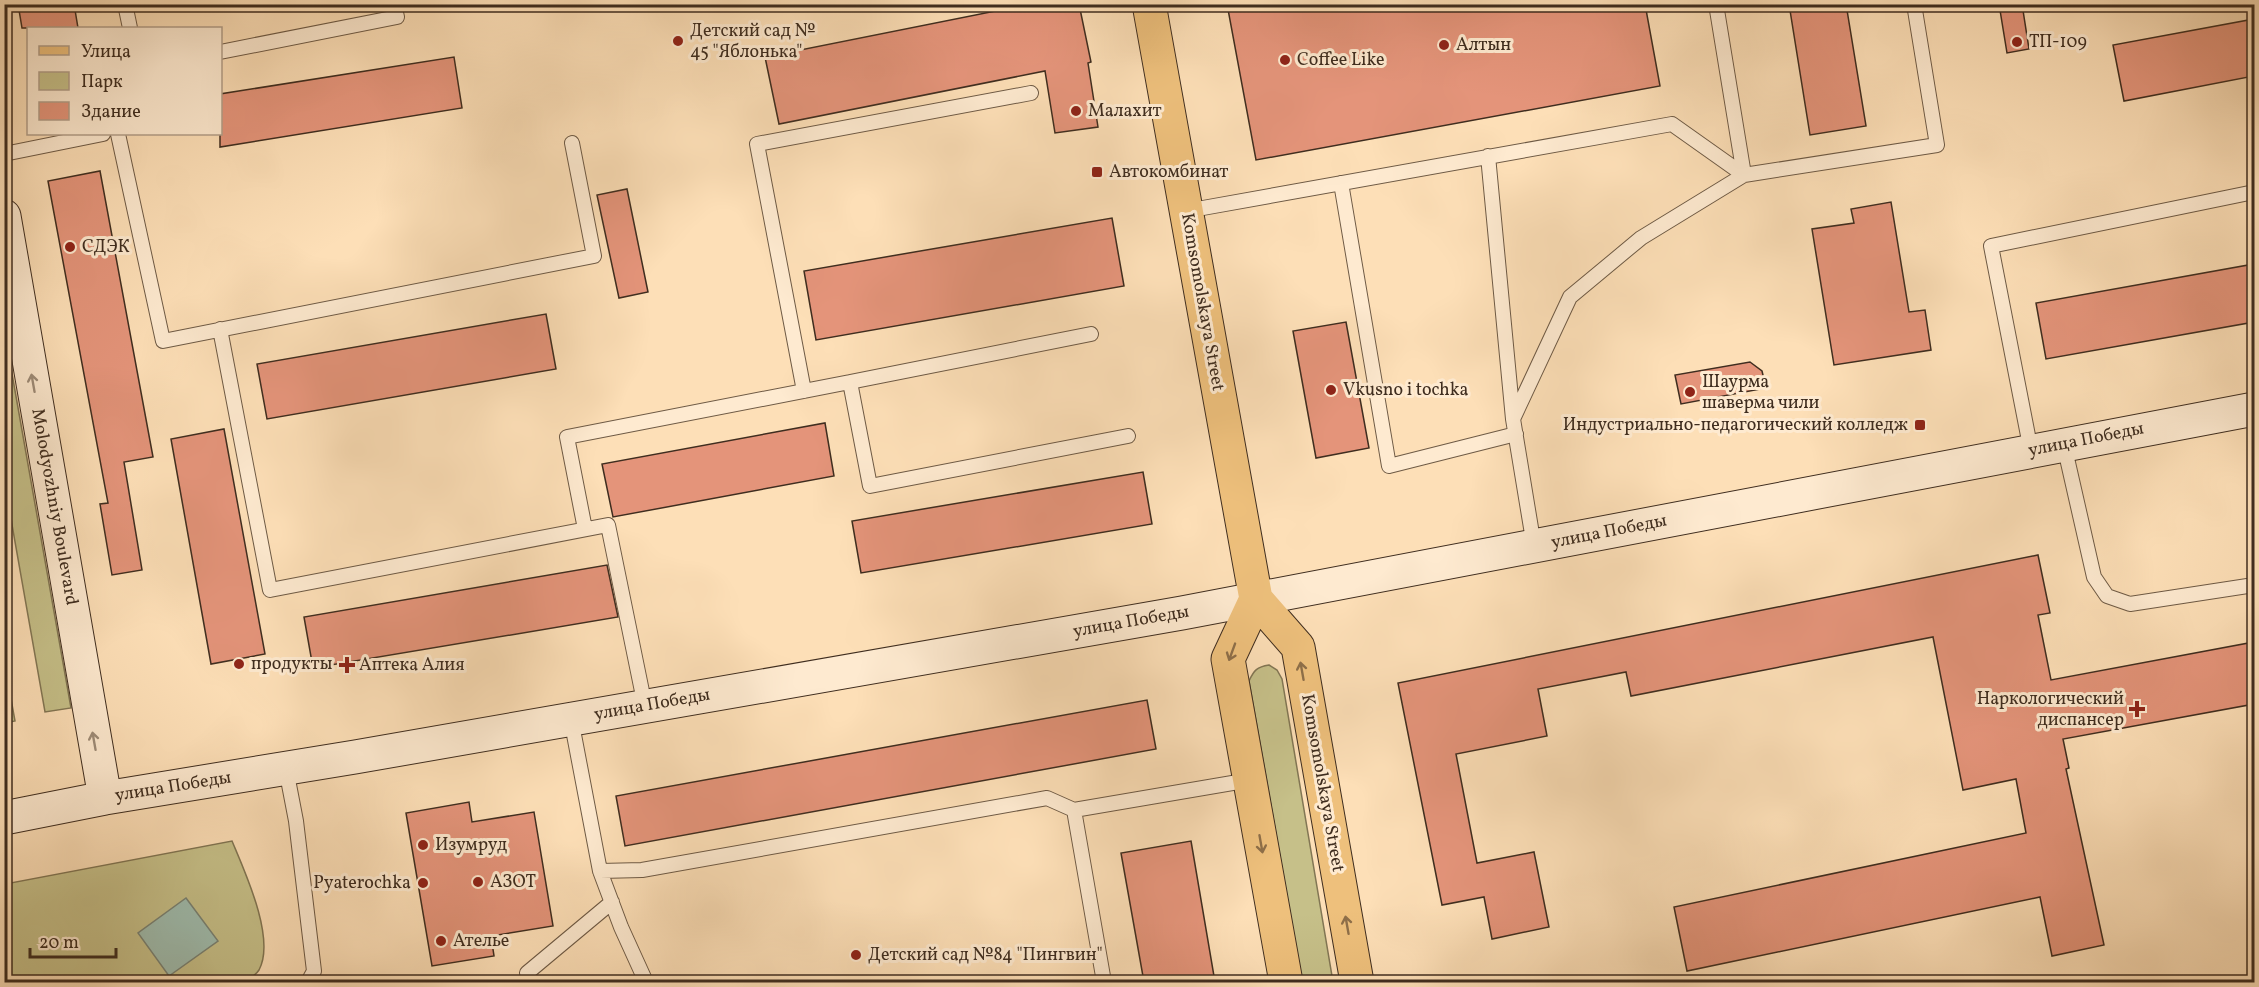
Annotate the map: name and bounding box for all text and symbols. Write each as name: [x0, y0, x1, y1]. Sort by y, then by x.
place label: Детский сад № 45 "Яблонька": [690, 19, 815, 65]
legend: [27, 27, 222, 135]
place label: ТП-109: [2029, 30, 2087, 55]
place label: Алтын: [1456, 33, 1511, 58]
marker: Детский сад № 45 "Яблонька": [671, 34, 685, 48]
marker: ТП-109: [2010, 35, 2024, 49]
marker: Алтын: [1437, 38, 1451, 52]
text: Улица: [81, 40, 131, 65]
place label: Coffee Like: [1297, 48, 1385, 73]
marker: Coffee Like: [1278, 53, 1292, 67]
text: Парк: [81, 70, 123, 95]
place label: Малахит: [1088, 99, 1162, 124]
text: Здание: [81, 100, 141, 125]
marker: Малахит: [1069, 104, 1083, 118]
place label: Автокомбинат: [1109, 160, 1228, 185]
marker: Автокомбинат: [1090, 165, 1104, 179]
street label: Komsomolskaya Street: [1174, 211, 1230, 393]
place label: СДЭК: [82, 235, 130, 260]
marker: СДЭК: [63, 240, 77, 254]
place label: Шаурма шаверма чили: [1702, 370, 1820, 416]
one-way arrow: [27, 374, 38, 393]
place label: Vkusno i tochka: [1343, 378, 1469, 403]
marker: Vkusno i tochka: [1324, 383, 1338, 397]
marker: Шаурма шаверма чили: [1683, 385, 1697, 399]
street label: Molodyozhniy Boulevard: [24, 407, 84, 607]
place label: Индустриально-педагогический колледж: [1563, 413, 1908, 438]
street label: улица Победы: [2026, 416, 2146, 463]
marker: Индустриально-педагогический колледж: [1913, 418, 1927, 432]
street label: улица Победы: [1549, 508, 1669, 555]
street label: улица Победы: [1071, 599, 1191, 645]
one-way arrow: [1226, 643, 1237, 662]
place label: продукты: [251, 652, 333, 677]
place label: Аптека Алия: [359, 653, 465, 678]
marker: продукты: [232, 657, 246, 671]
marker: Аптека Алия: [340, 658, 354, 672]
one-way arrow: [1296, 661, 1307, 681]
street label: улица Победы: [592, 682, 712, 728]
place label: Наркологический диспансер: [1977, 687, 2124, 733]
street label: Komsomolskaya Street: [1294, 692, 1350, 874]
marker: Наркологический диспансер: [2128, 700, 2146, 718]
one-way arrow: [88, 731, 99, 751]
street label: улица Победы: [113, 765, 233, 809]
place label: Изумруд: [435, 833, 507, 858]
one-way arrow: [1256, 833, 1267, 853]
marker: Изумруд: [416, 838, 430, 852]
place label: АЗОТ: [490, 870, 537, 895]
place label: Pyaterochka: [313, 871, 411, 896]
marker: АЗОТ: [471, 875, 485, 889]
marker: Pyaterochka: [416, 876, 430, 890]
one-way arrow: [1341, 916, 1352, 935]
scale bar: [30, 921, 116, 959]
place label: Ателье: [453, 929, 509, 954]
text: 20 m: [39, 931, 79, 956]
marker: Ателье: [434, 934, 448, 948]
place label: Детский сад №84 "Пингвин": [868, 943, 1103, 968]
marker: Детский сад №84 "Пингвин": [849, 948, 863, 962]

